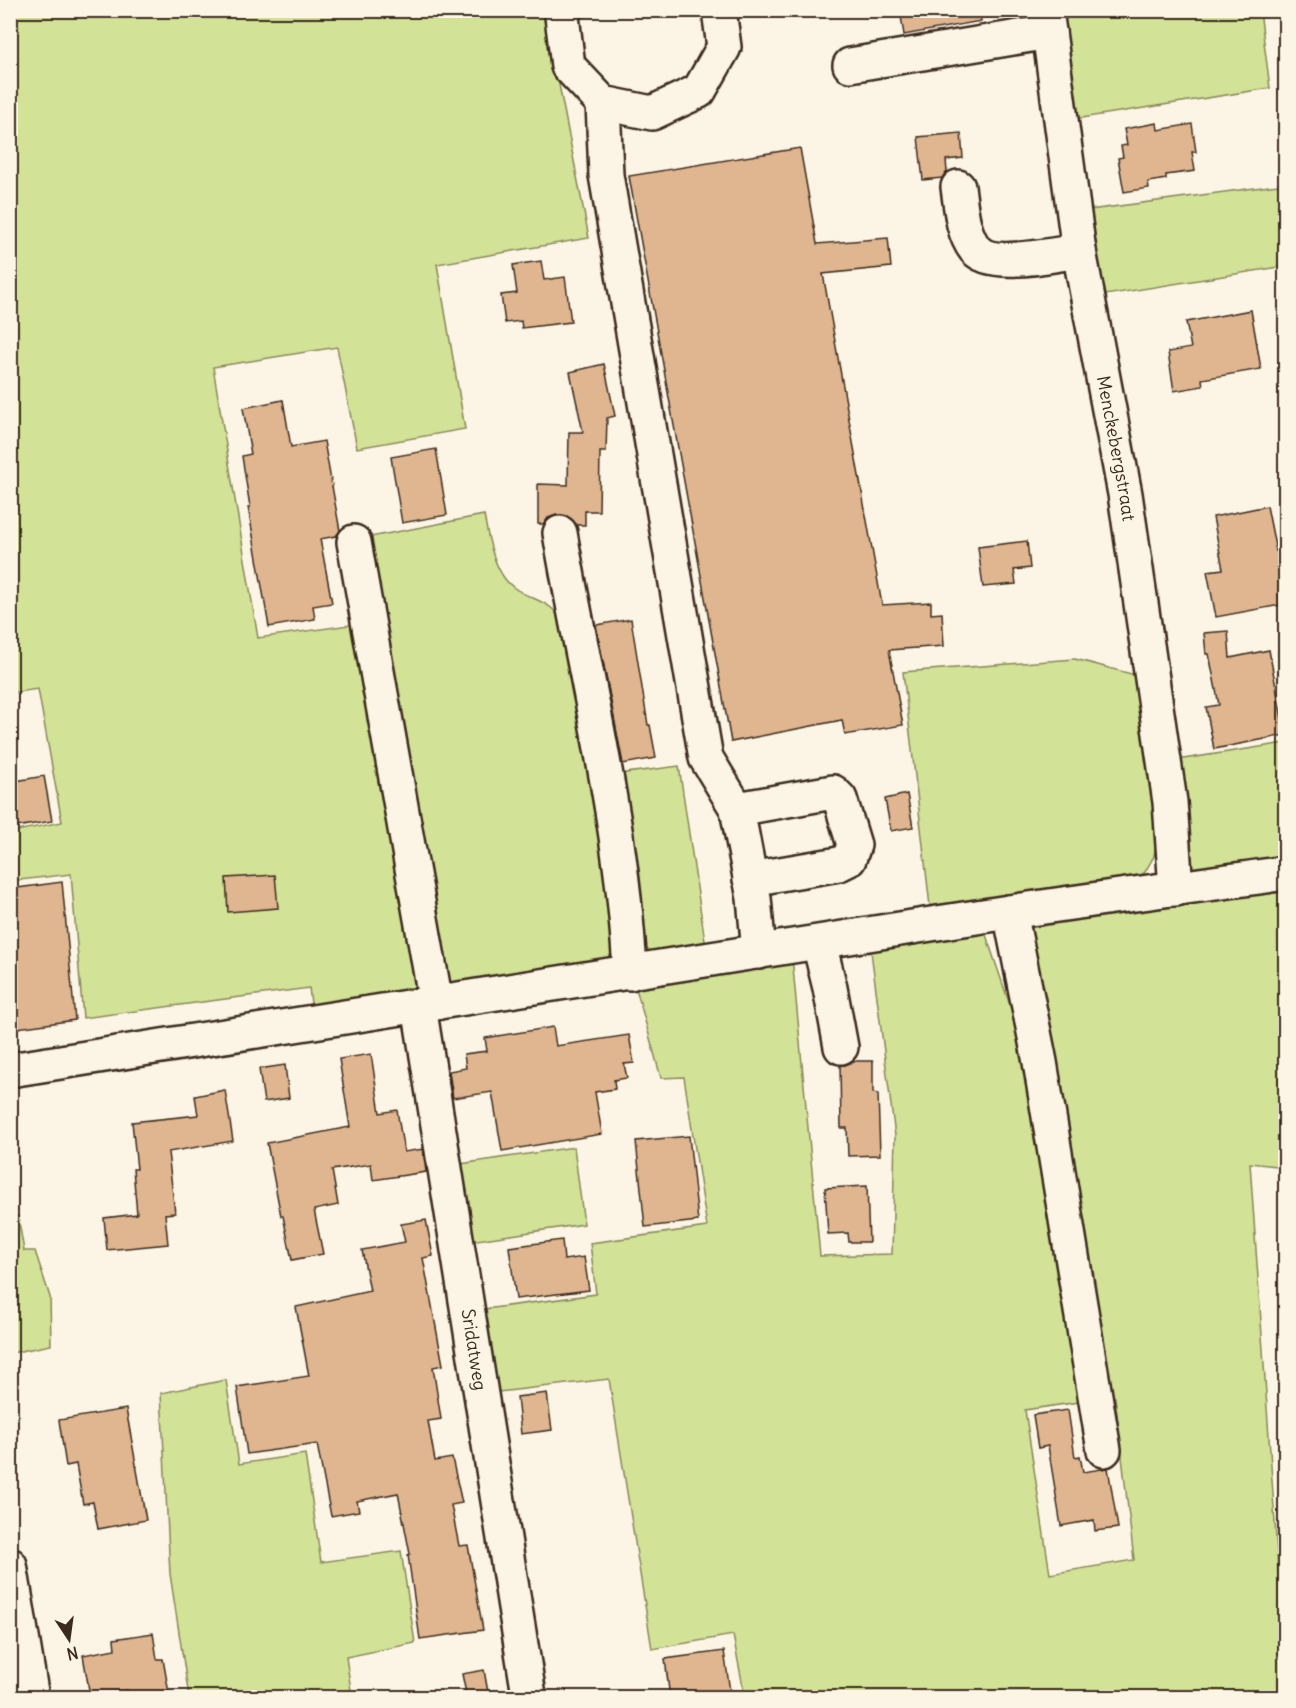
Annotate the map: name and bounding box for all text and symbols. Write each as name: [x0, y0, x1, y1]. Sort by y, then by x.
street label: Menckebergstraat: [1092, 374, 1141, 522]
street label: Sridatweg: [457, 1307, 492, 1392]
north arrow: [39, 1609, 99, 1669]
text: N: [65, 1643, 80, 1665]

